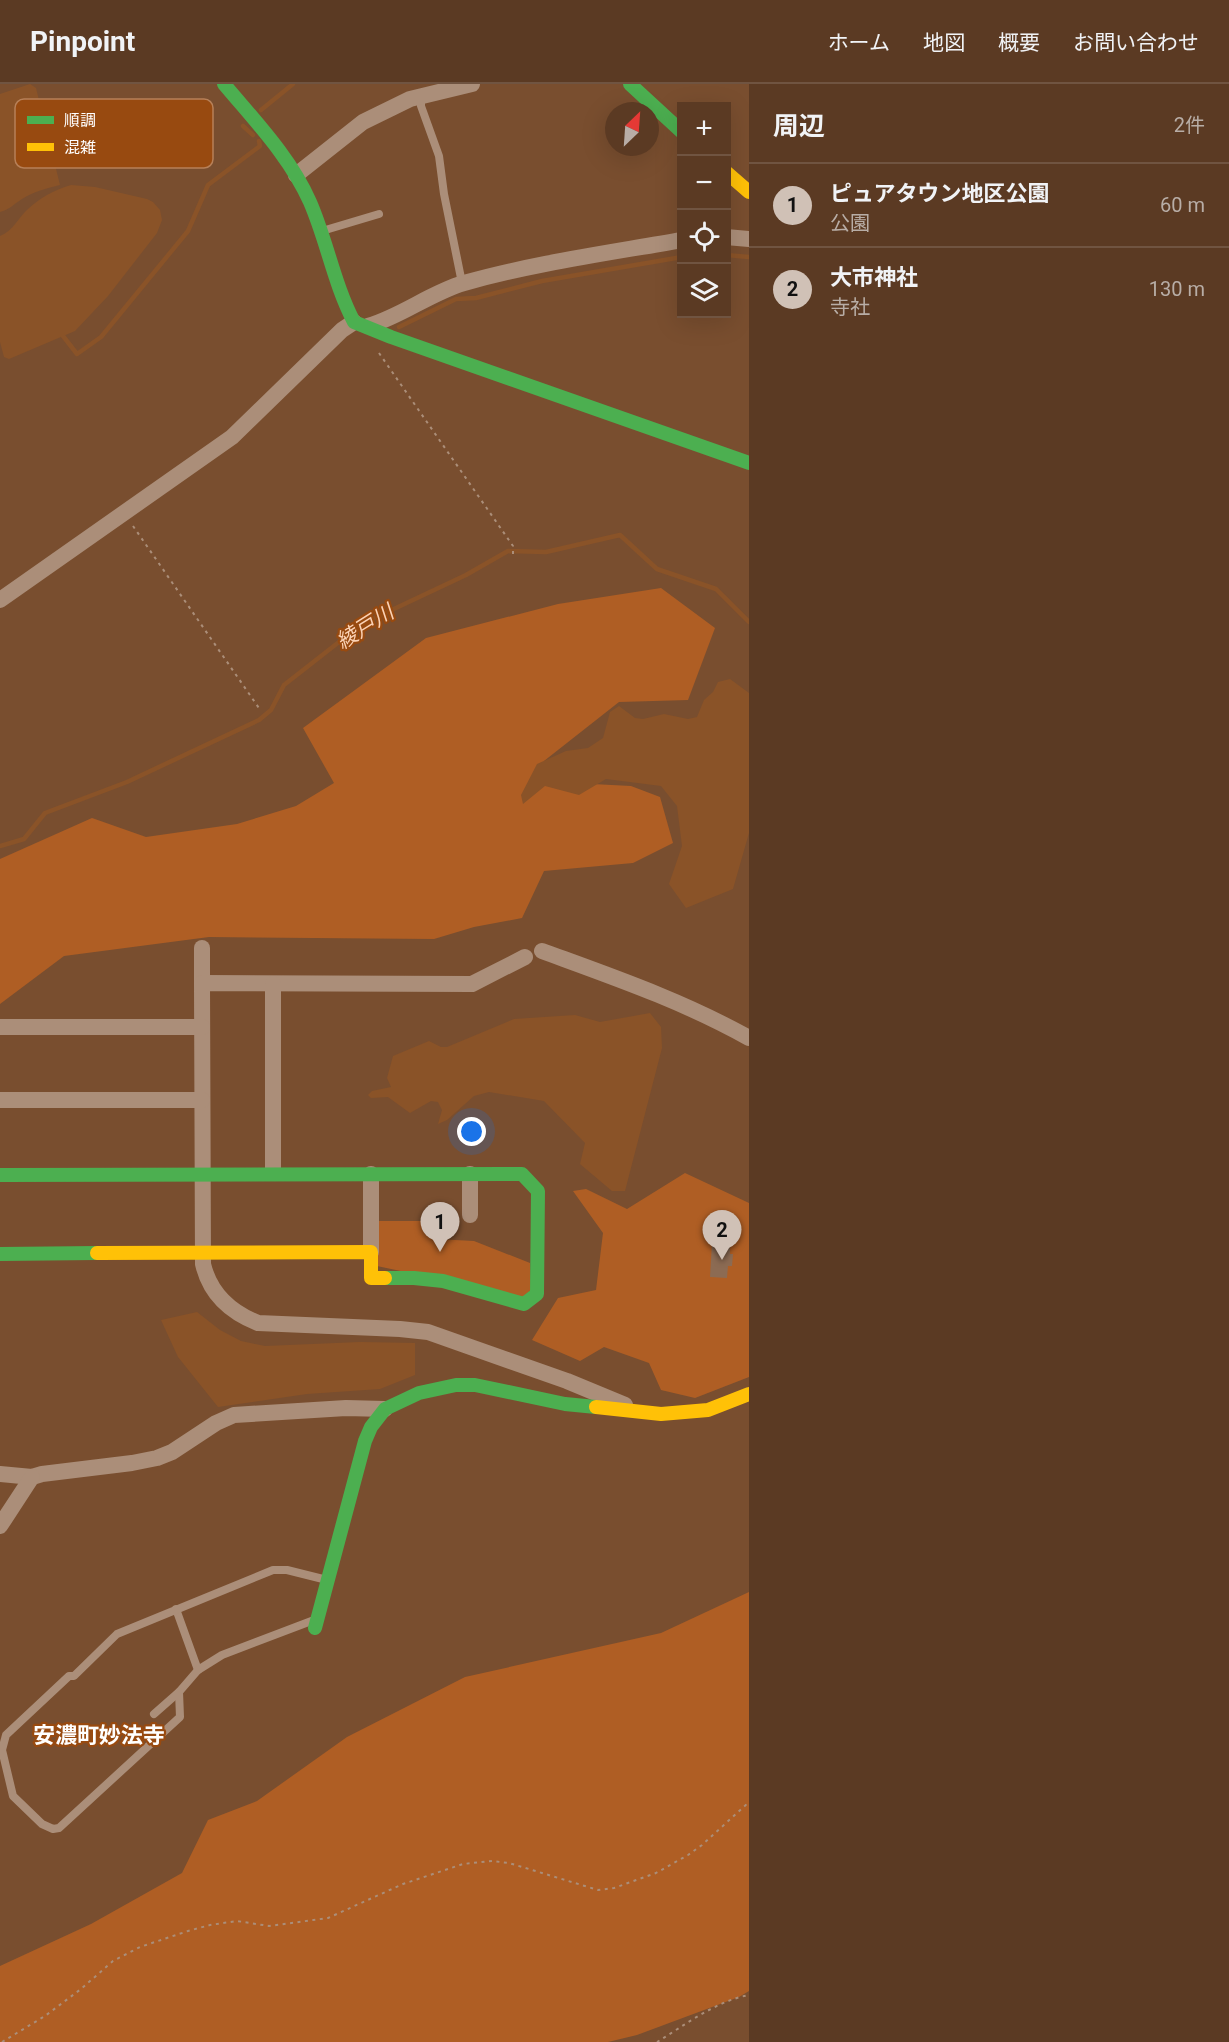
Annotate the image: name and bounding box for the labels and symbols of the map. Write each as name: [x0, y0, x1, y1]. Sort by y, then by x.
legend: [15, 99, 213, 168]
north arrow: [605, 102, 659, 156]
text: 順調: [64, 111, 96, 130]
text: 混雑: [64, 138, 96, 157]
water label: 綾戸川: [332, 599, 400, 654]
your location: [457, 1117, 486, 1146]
pin: 1: [420, 1202, 460, 1252]
pin: 2: [702, 1210, 742, 1260]
district label: 安濃町妙法寺: [33, 1723, 165, 1748]

